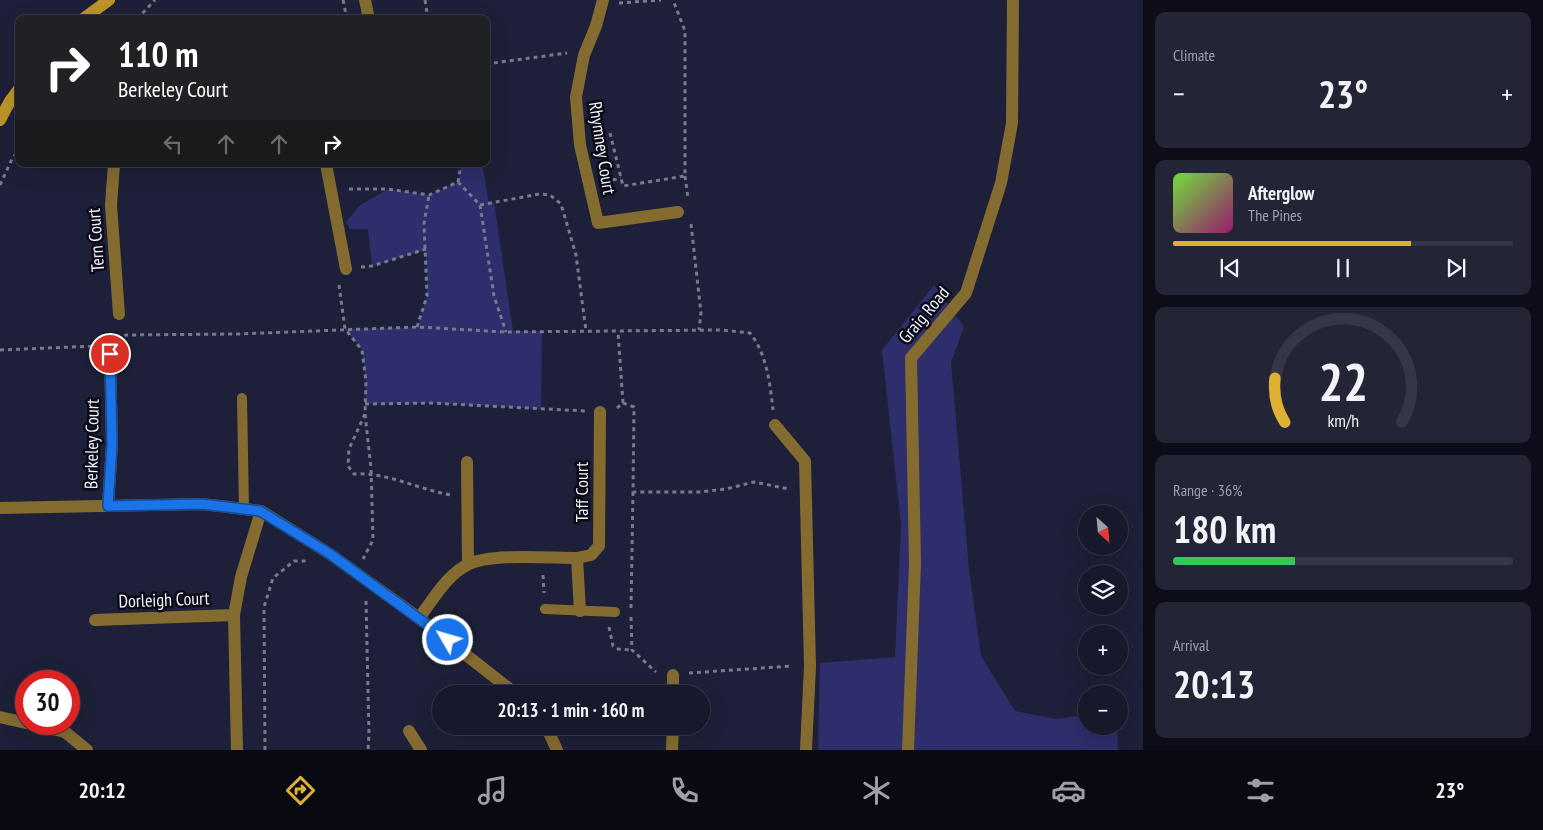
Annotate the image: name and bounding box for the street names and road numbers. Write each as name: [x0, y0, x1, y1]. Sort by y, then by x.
street label: Rhymney Court: [584, 100, 621, 196]
street label: Tern Court: [82, 207, 109, 273]
street label: Graig Road: [893, 282, 954, 348]
street label: Berkeley Court: [79, 399, 104, 489]
street label: Taff Court: [570, 462, 593, 522]
street label: Dorleigh Court: [118, 586, 210, 613]

